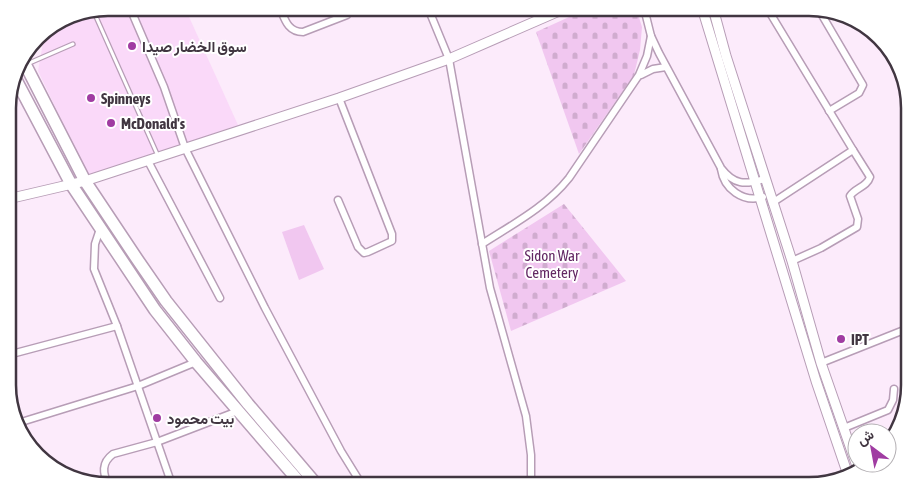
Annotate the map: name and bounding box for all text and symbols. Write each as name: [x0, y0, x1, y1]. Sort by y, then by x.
place label: سوق الخضار صيدا: [142, 38, 247, 56]
marker: سوق الخضار صيدا: [126, 40, 138, 52]
place label: Spinneys: [101, 90, 151, 107]
marker: Spinneys: [85, 92, 97, 104]
place label: McDonald's: [121, 115, 186, 132]
marker: McDonald's: [105, 117, 117, 129]
park label: Sidon War Cemetery: [524, 247, 580, 281]
place label: IPT: [851, 331, 869, 348]
marker: IPT: [835, 333, 847, 345]
place label: بيت محمود: [167, 410, 234, 428]
marker: بيت محمود: [151, 412, 163, 424]
north arrow: [847, 423, 897, 473]
text: ش: [854, 426, 877, 449]

